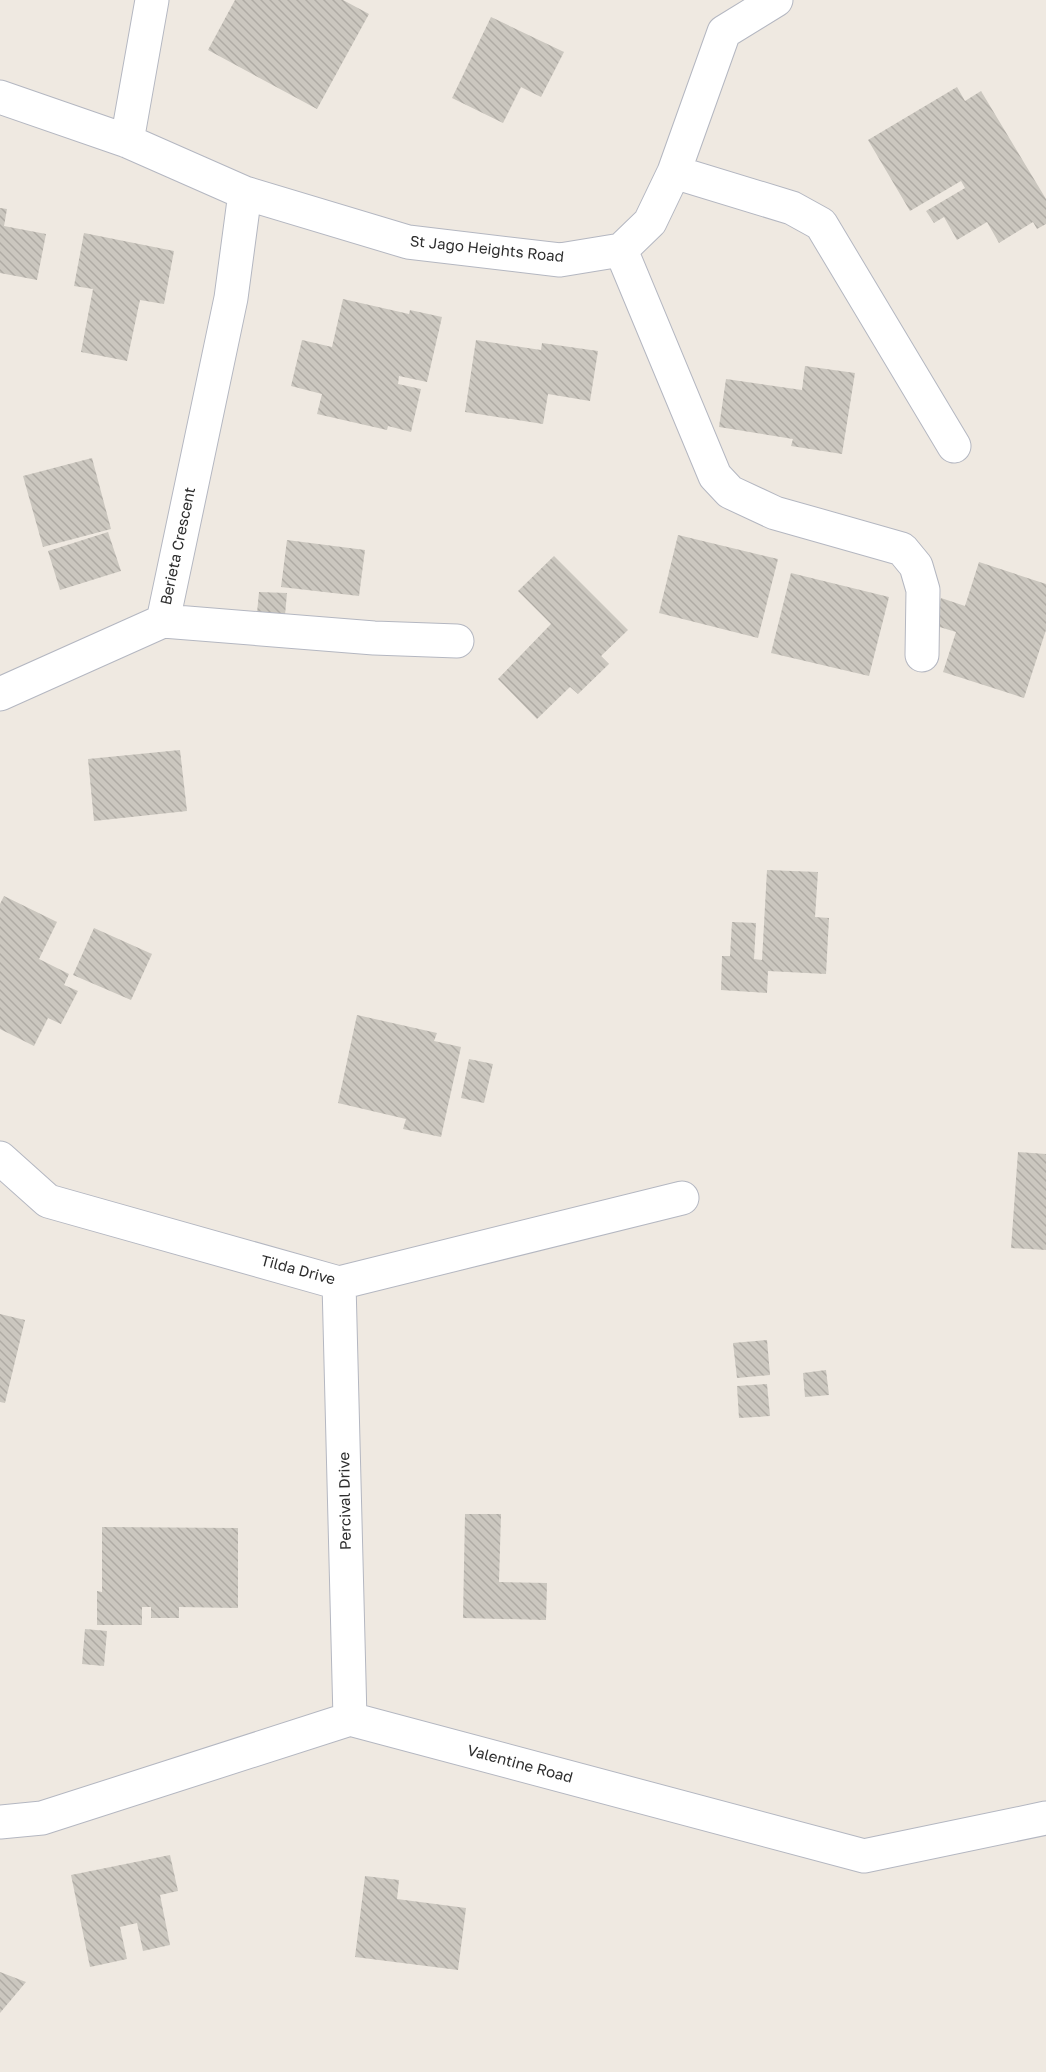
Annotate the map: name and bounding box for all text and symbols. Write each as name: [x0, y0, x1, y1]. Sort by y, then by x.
street label: St Jago Heights Road: [409, 231, 565, 265]
street label: Berieta Crescent: [156, 485, 198, 606]
street label: Tilda Drive: [259, 1250, 338, 1288]
street label: Percival Drive: [334, 1451, 354, 1550]
street label: Valentine Road: [466, 1740, 575, 1786]

